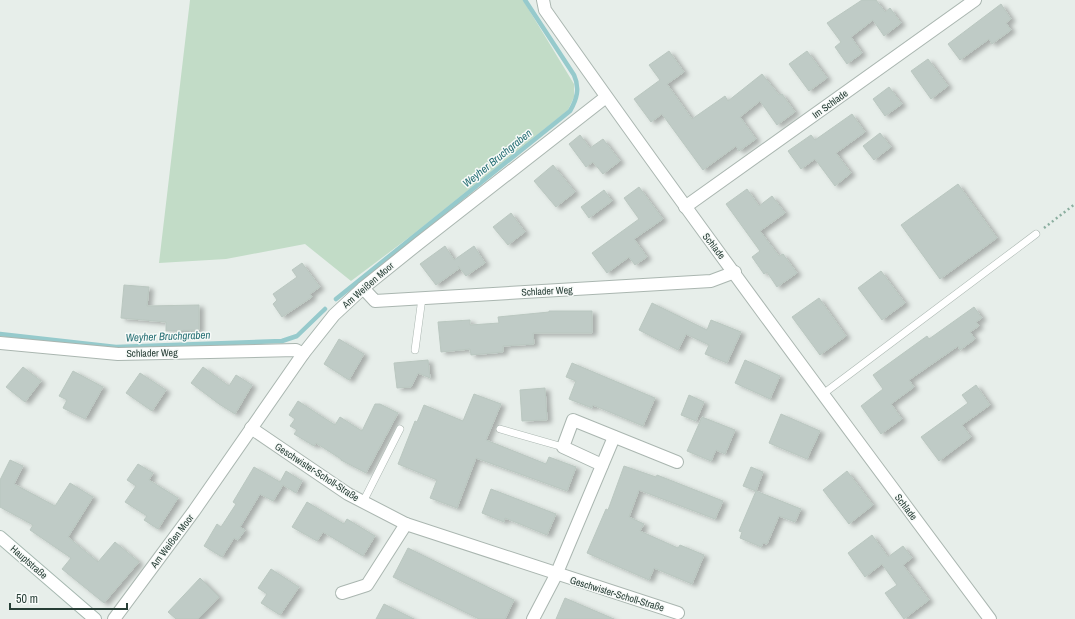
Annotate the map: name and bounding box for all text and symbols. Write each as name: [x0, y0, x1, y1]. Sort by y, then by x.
street label: Im Schlade: [810, 86, 851, 121]
water label: Weyher Bruchgraben: [460, 126, 534, 190]
street label: Schlade: [700, 230, 729, 262]
street label: Am Weißen Moor: [339, 259, 397, 312]
street label: Schlader Weg: [521, 283, 573, 299]
water label: Weyher Bruchgraben: [125, 328, 211, 344]
street label: Schlader Weg: [126, 346, 178, 360]
street label: Geschwister-Scholl-Straße: [272, 440, 362, 504]
street label: Schlade: [892, 491, 920, 523]
street label: Am Weißen Moor: [147, 511, 197, 571]
street label: Hauptstraße: [8, 542, 51, 582]
street label: Geschwister-Scholl-Straße: [568, 573, 666, 615]
scale bar: [10, 585, 127, 611]
text: 50 m: [16, 591, 38, 607]

